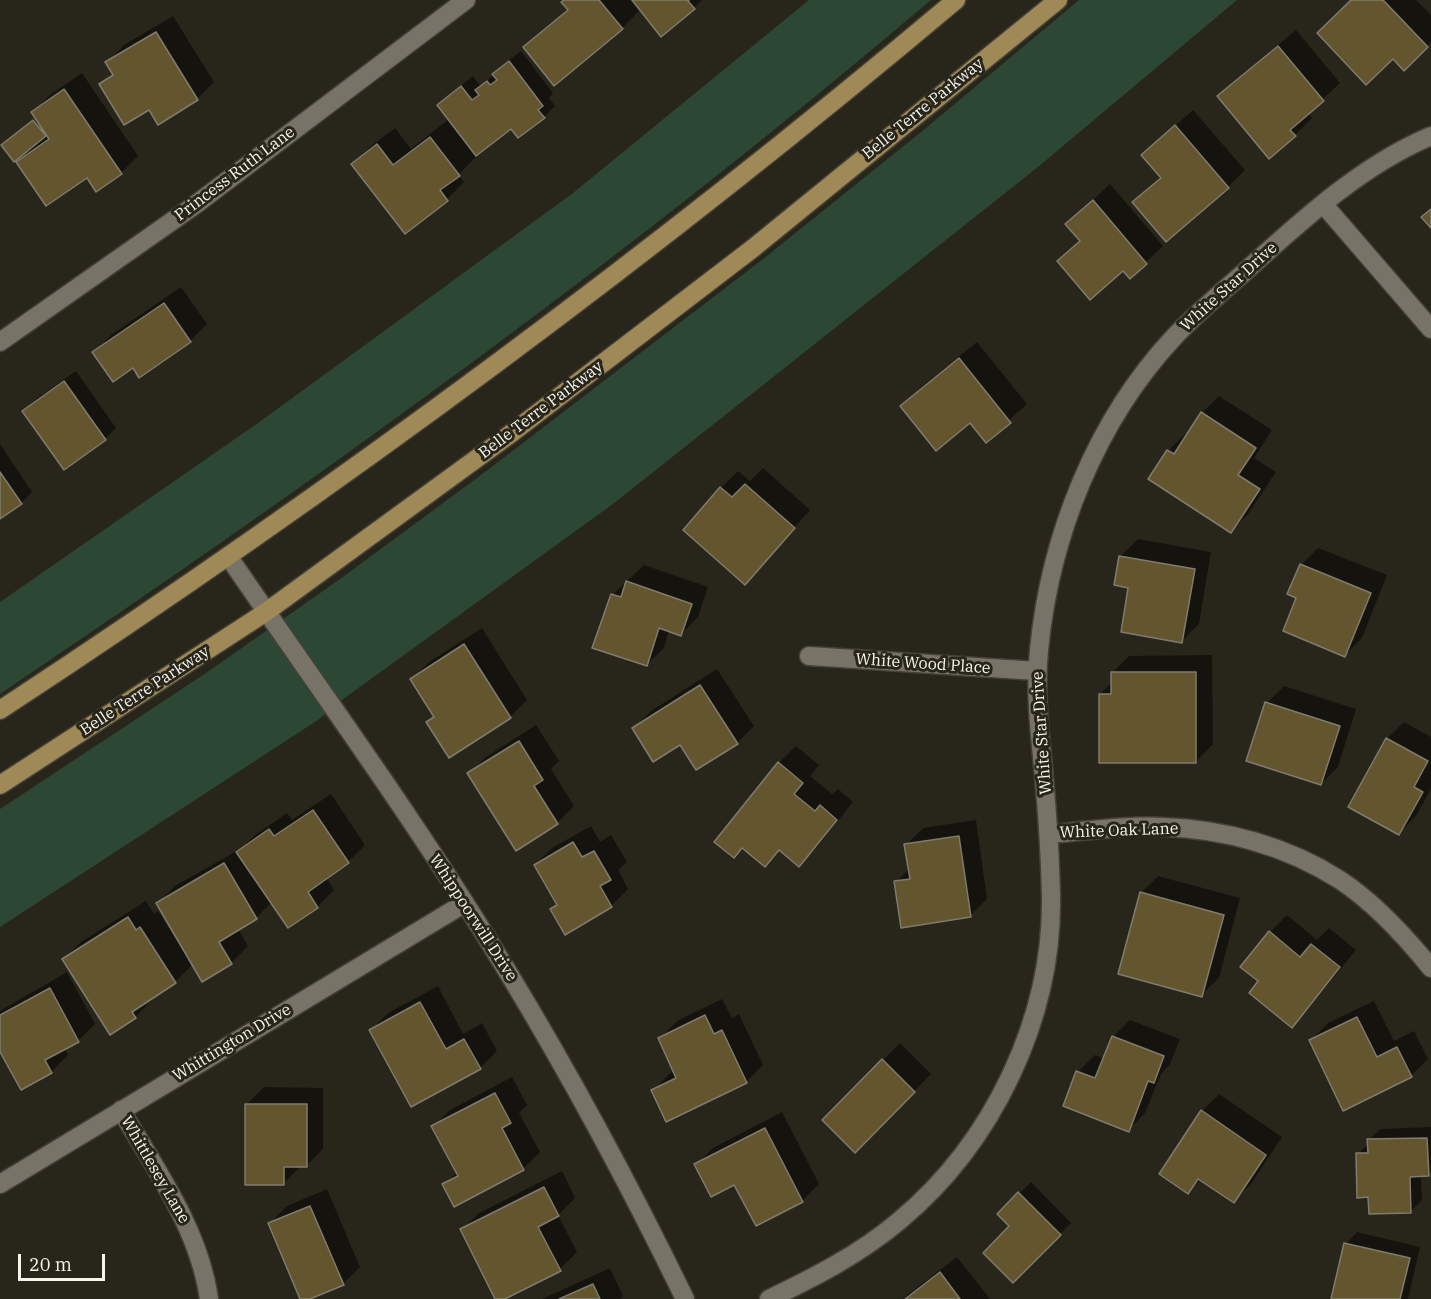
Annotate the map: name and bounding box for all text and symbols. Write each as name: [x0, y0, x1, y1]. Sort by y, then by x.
street label: Belle Terre Parkway: [859, 54, 987, 164]
street label: Princess Ruth Lane: [171, 123, 299, 225]
street label: White Star Drive: [1177, 239, 1281, 335]
street label: Belle Terre Parkway: [475, 357, 607, 463]
street label: Belle Terre Parkway: [77, 642, 213, 740]
street label: White Wood Place: [855, 650, 991, 678]
street label: White Star Drive: [1028, 671, 1056, 795]
street label: White Oak Lane: [1059, 819, 1179, 843]
street label: Whippoorwill Drive: [425, 851, 521, 985]
street label: Whittington Drive: [169, 1000, 295, 1086]
street label: Whittlesey Lane: [117, 1113, 193, 1227]
scale bar: [21, 1242, 108, 1280]
text: 20 m: [29, 1253, 72, 1276]

